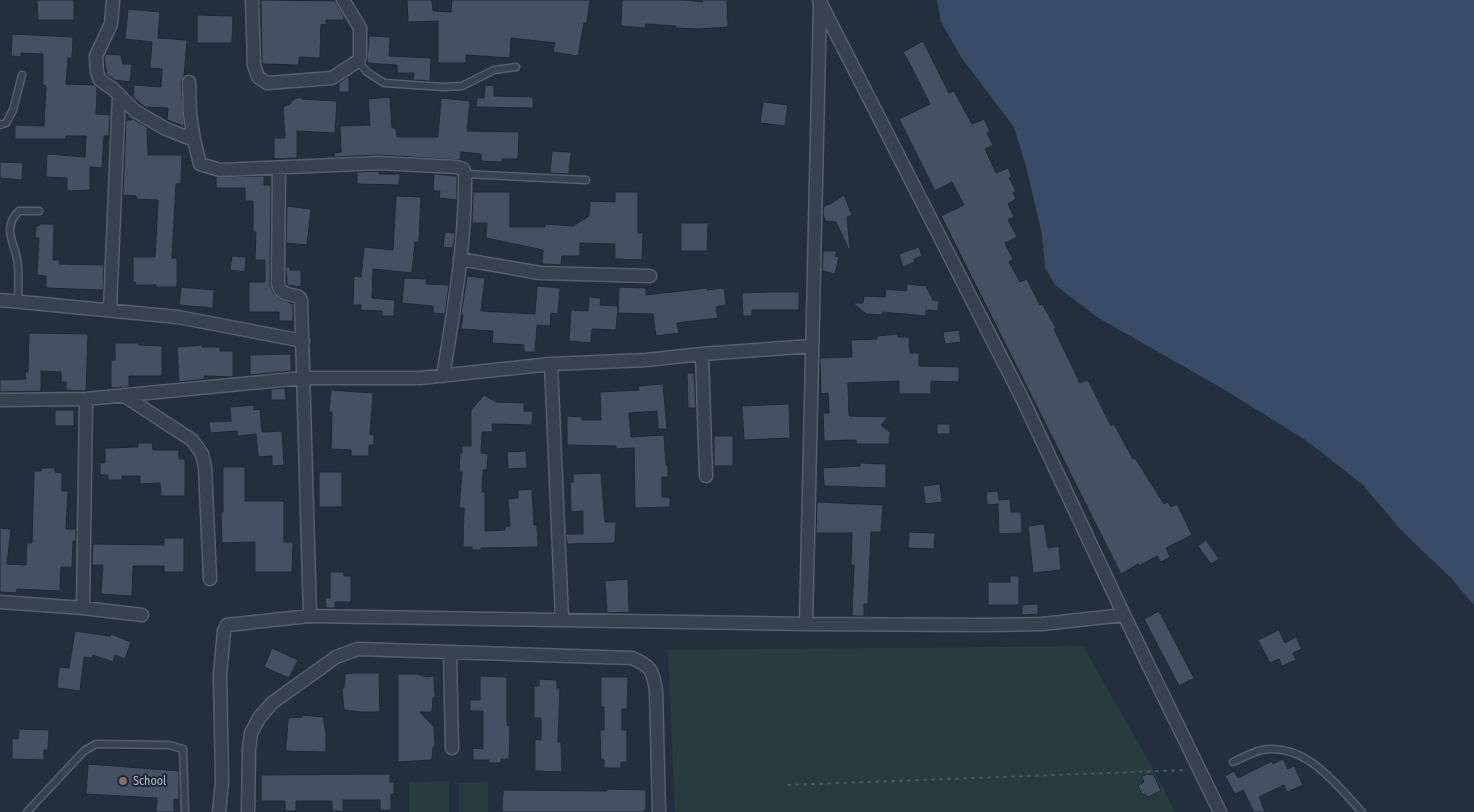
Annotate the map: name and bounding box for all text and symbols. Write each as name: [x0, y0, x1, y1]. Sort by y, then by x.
place label: School: [133, 774, 166, 788]
marker: School: [117, 775, 129, 787]

